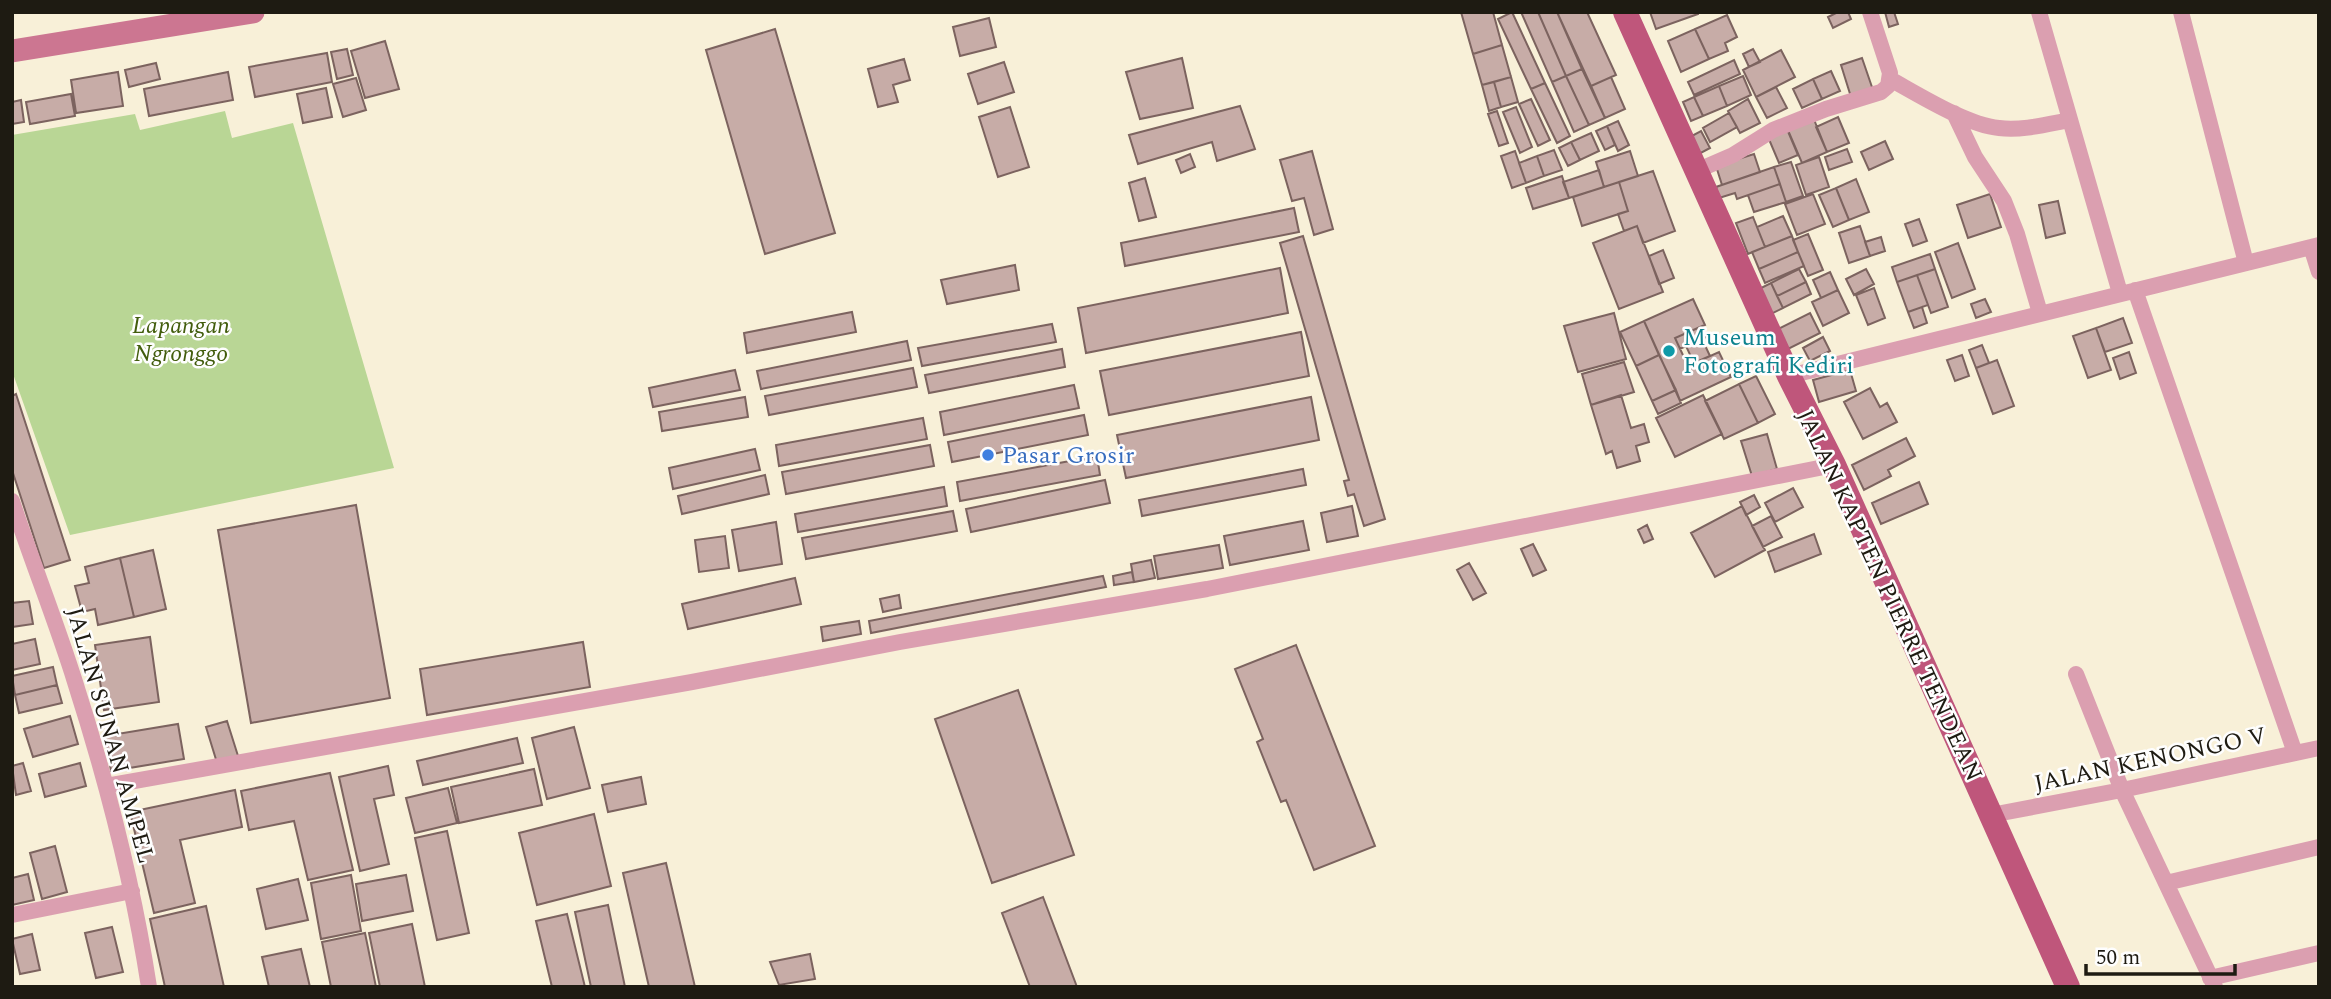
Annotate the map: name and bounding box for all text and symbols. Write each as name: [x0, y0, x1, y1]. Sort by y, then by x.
park label: Lapangan Ngronggo: [132, 308, 230, 372]
place label: Museum Fotografi Kediri: [1683, 320, 1854, 384]
marker: Museum Fotografi Kediri: [1661, 343, 1677, 359]
street label: JALAN KAPTEN PIERRE TENDEAN: [1787, 403, 1991, 787]
place label: Pasar Grosir: [1002, 438, 1135, 474]
marker: Pasar Grosir: [980, 447, 996, 463]
street label: JALAN SUNAN AMPEL: [56, 603, 164, 868]
street label: JALAN KENONGO V: [2031, 718, 2270, 802]
scale bar: [2086, 932, 2235, 976]
text: 50 m: [2096, 942, 2140, 974]

